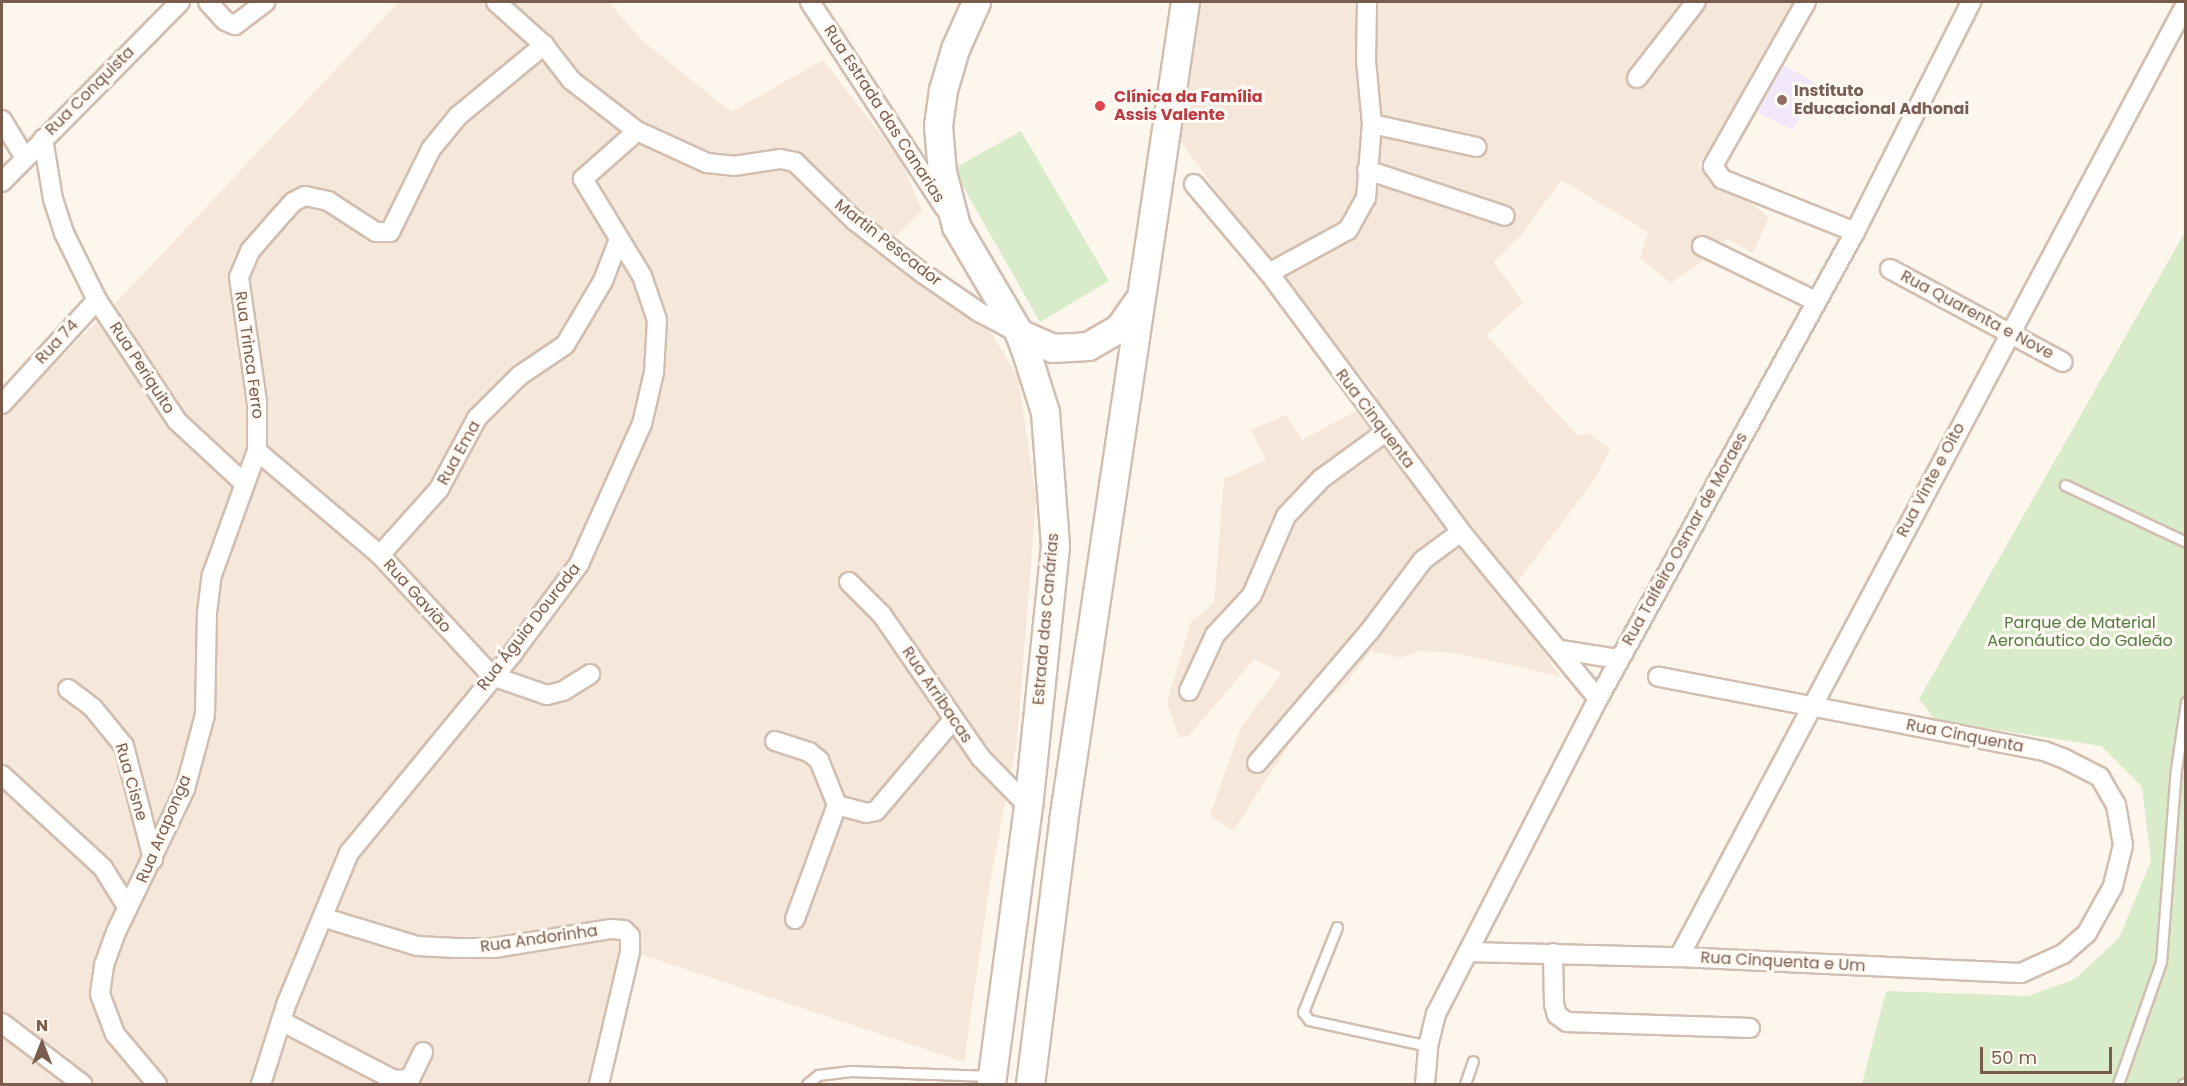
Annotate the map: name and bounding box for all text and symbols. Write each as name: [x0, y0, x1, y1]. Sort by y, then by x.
street label: Rua Estrada das Canarias: [819, 22, 949, 206]
street label: Rua Conquista: [42, 43, 138, 139]
place label: Instituto Educacional Adhonai: [1794, 81, 1969, 119]
place label: Clínica da Família Assis Valente: [1114, 87, 1263, 125]
marker: Instituto Educacional Adhonai: [1775, 93, 1789, 107]
marker: Clínica da Família Assis Valente: [1091, 97, 1109, 115]
street label: Martin Pescador: [831, 195, 945, 291]
street label: Rua Quarenta e Nove: [1897, 267, 2057, 363]
street label: Rua Trinca Ferro: [231, 290, 267, 420]
street label: Rua 74: [32, 316, 82, 368]
street label: Rua Periquito: [105, 319, 179, 417]
street label: Rua Cinquenta: [1331, 366, 1419, 472]
street label: Rua Ema: [433, 417, 485, 489]
street label: Rua Vinte e Oito: [1893, 420, 1969, 540]
street label: Rua Taifeiro Osmar de Moraes: [1618, 429, 1752, 649]
street label: Estrada das Canárias: [1029, 532, 1063, 706]
street label: Rua Gavião: [379, 555, 455, 637]
street label: Rua Águia Dourada: [473, 560, 585, 694]
park label: Parque de Material Aeronáutico do Galeão: [1987, 613, 2173, 651]
street label: Rua Arribacas: [898, 643, 976, 747]
street label: Rua Cinquenta: [1905, 715, 2025, 757]
street label: Rua Cisne: [111, 741, 151, 823]
street label: Rua Araponga: [133, 772, 195, 886]
street label: Rua Andorinha: [479, 921, 599, 957]
street label: Rua Cinquenta e Um: [1700, 948, 1866, 976]
north arrow: [12, 1014, 72, 1074]
text: N: [36, 1014, 48, 1037]
scale bar: [1983, 1035, 2115, 1073]
text: 50 m: [1991, 1045, 2037, 1070]

